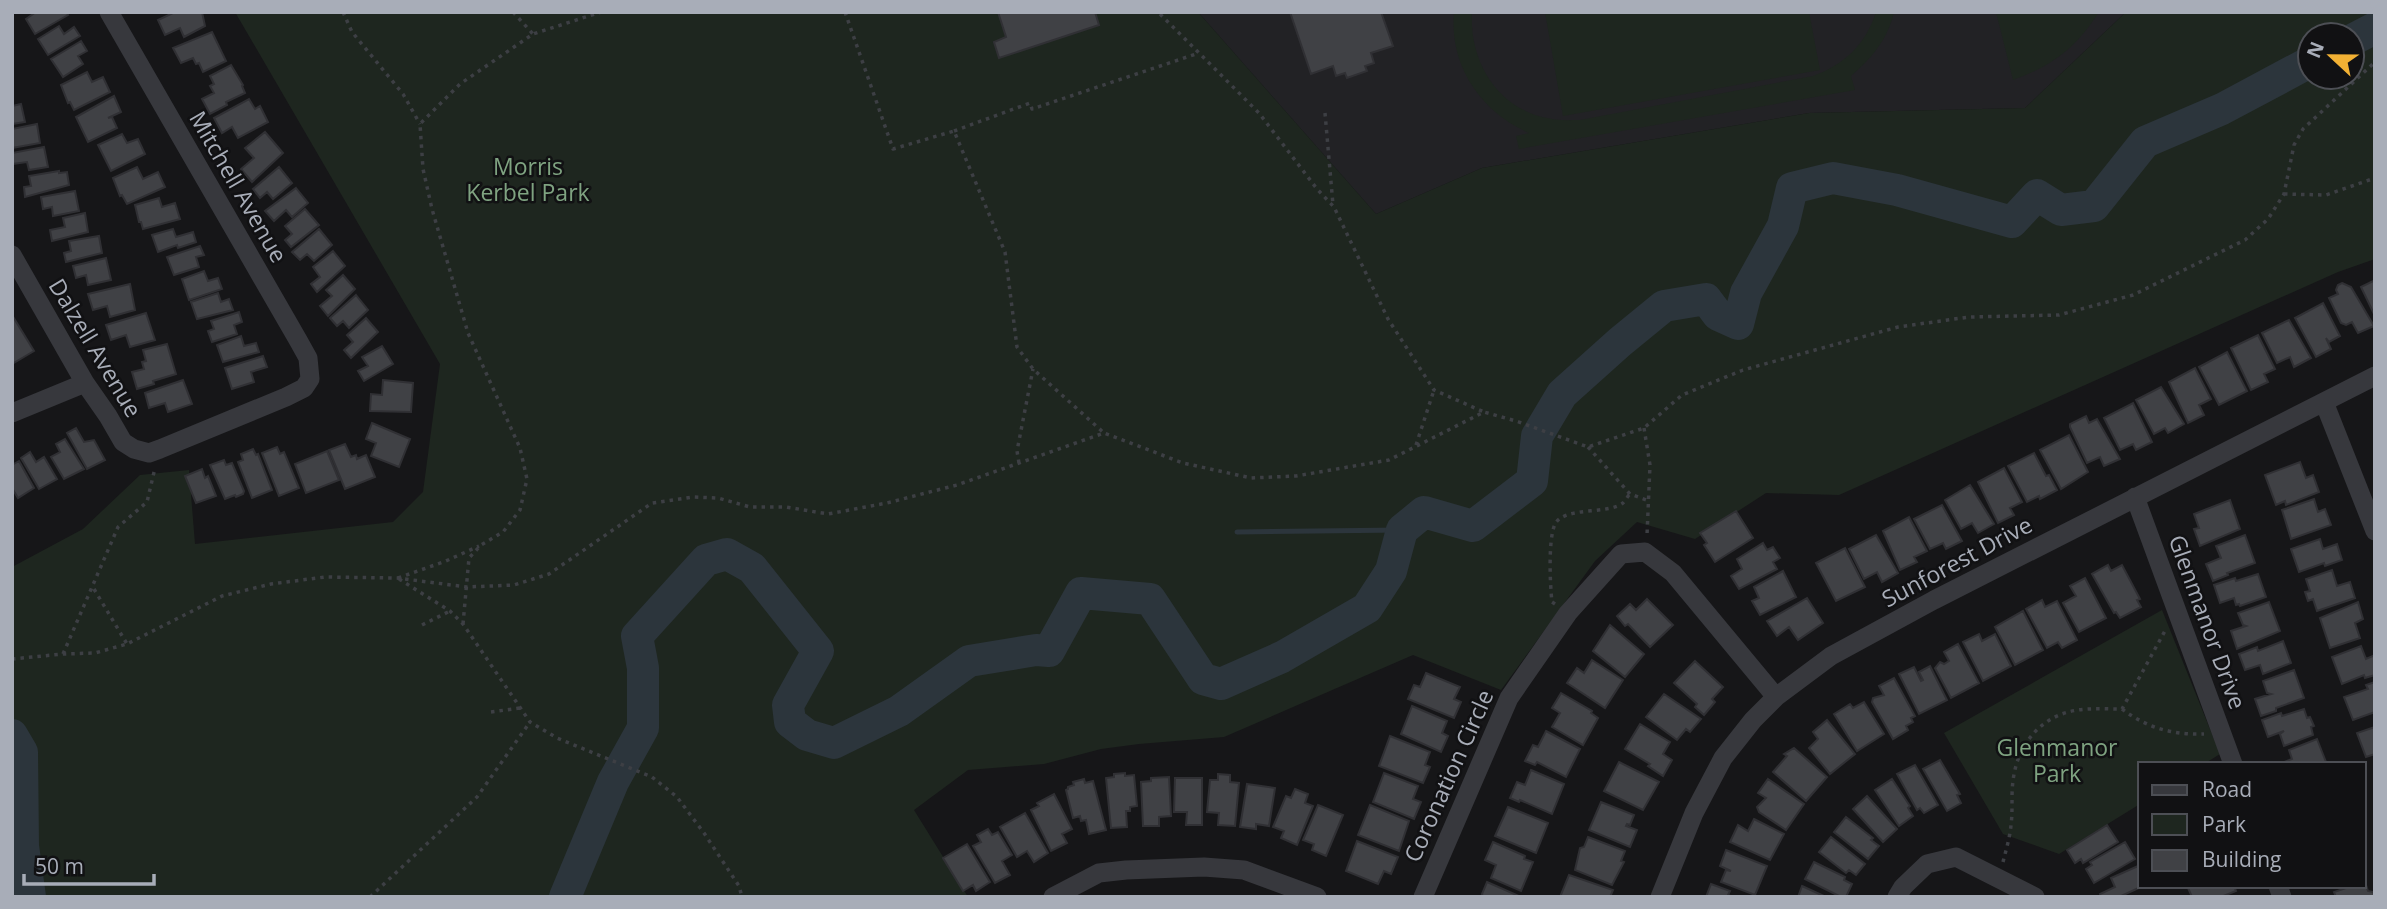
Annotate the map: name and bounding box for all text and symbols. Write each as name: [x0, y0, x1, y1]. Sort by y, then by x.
north arrow: [2296, 21, 2366, 91]
text: N: [2300, 38, 2330, 62]
street label: Mitchell Avenue: [182, 105, 295, 268]
park label: Morris Kerbel Park: [466, 150, 590, 208]
street label: Dalzell Avenue: [42, 272, 150, 423]
street label: Sunforest Drive: [1876, 508, 2037, 614]
street label: Glenmanor Drive: [2162, 530, 2254, 713]
street label: Coronation Circle: [1396, 684, 1500, 867]
park label: Glenmanor Park: [1997, 731, 2118, 789]
legend: [2138, 762, 2366, 888]
text: Road: [2202, 775, 2252, 803]
text: Park: [2202, 810, 2246, 838]
scale bar: [24, 842, 154, 886]
text: Building: [2202, 845, 2281, 873]
text: 50 m: [35, 852, 84, 880]

